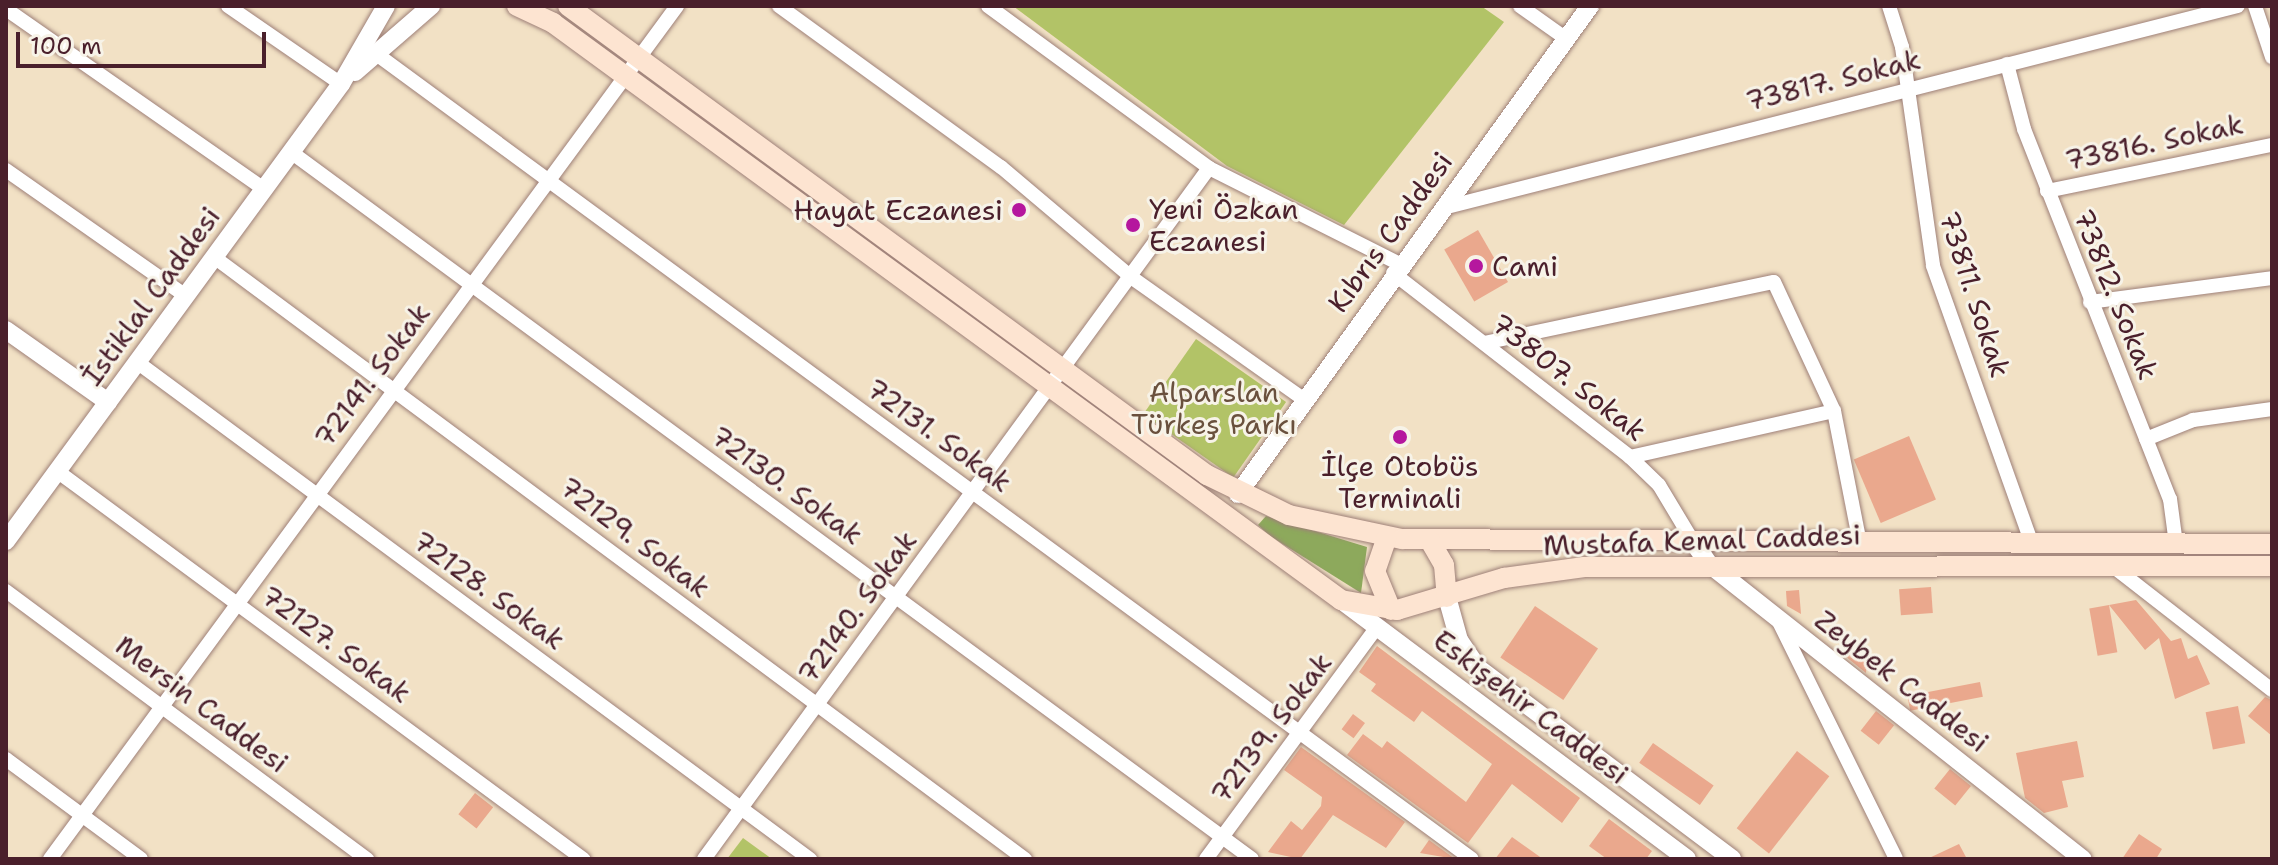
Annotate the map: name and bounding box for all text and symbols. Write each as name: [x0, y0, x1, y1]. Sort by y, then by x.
scale bar: [20, 16, 270, 66]
text: 100 m: [30, 30, 102, 62]
street label: 73817. Sokak: [1742, 42, 1924, 118]
street label: 73816. Sokak: [2062, 107, 2246, 177]
street label: Kıbrıs Caddesi: [1321, 145, 1459, 319]
place label: Yeni Özkan Eczanesi: [1149, 192, 1298, 258]
place label: Hayat Eczanesi: [793, 193, 1003, 227]
street label: İstiklal Caddesi: [75, 200, 227, 392]
marker: Hayat Eczanesi: [1010, 201, 1028, 219]
street label: 73812. Sokak: [2067, 204, 2165, 384]
street label: 73811. Sokak: [1932, 207, 2018, 381]
marker: Yeni Özkan Eczanesi: [1124, 216, 1142, 234]
place label: Cami: [1492, 249, 1558, 283]
marker: Cami: [1467, 257, 1485, 275]
street label: 72141. Sokak: [307, 296, 437, 454]
street label: 73807. Sokak: [1485, 306, 1653, 448]
street label: 72131. Sokak: [860, 371, 1018, 499]
park label: Alparslan Türkeş Parkı: [1131, 375, 1297, 441]
street label: 72130. Sokak: [704, 419, 870, 551]
marker: İlçe Otobüs Terminali: [1391, 428, 1409, 446]
place label: İlçe Otobüs Terminali: [1321, 449, 1479, 515]
street label: 72129. Sokak: [553, 470, 717, 604]
street label: Mustafa Kemal Caddesi: [1543, 518, 1861, 562]
street label: 72128. Sokak: [406, 524, 572, 656]
street label: 72140. Sokak: [790, 524, 924, 690]
street label: 72127. Sokak: [254, 578, 418, 710]
street label: Zeybek Caddesi: [1809, 603, 1995, 759]
street label: Eskişehir Caddesi: [1427, 623, 1635, 791]
street label: Mersin Caddesi: [109, 628, 295, 780]
street label: 72139. Sokak: [1203, 646, 1339, 810]

